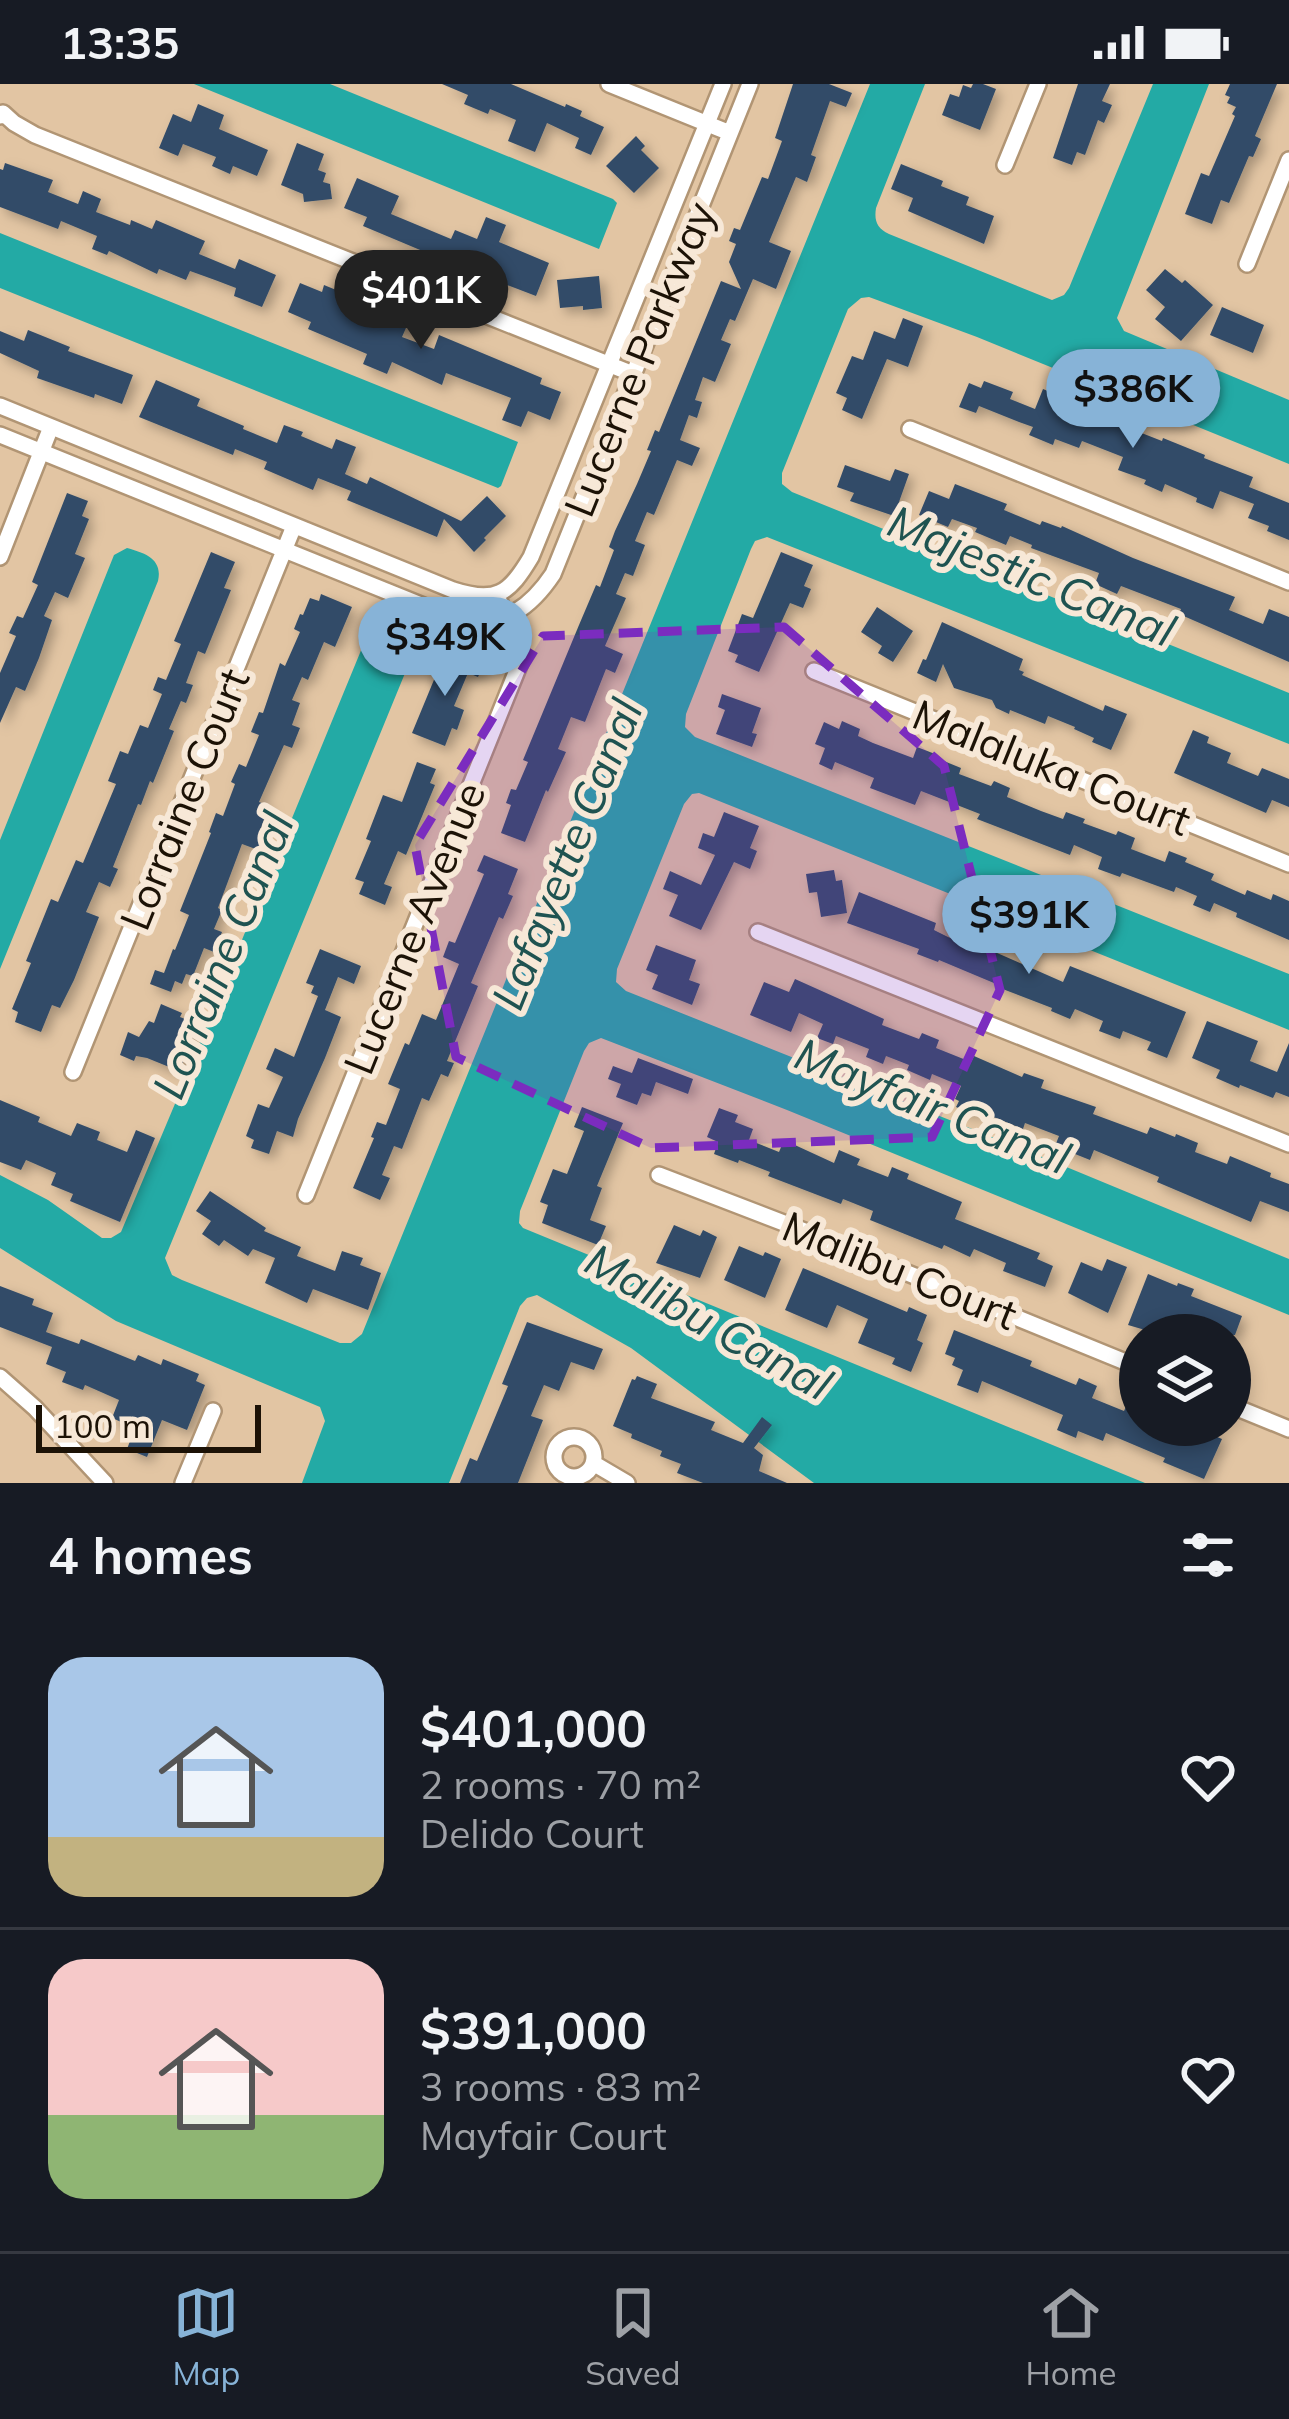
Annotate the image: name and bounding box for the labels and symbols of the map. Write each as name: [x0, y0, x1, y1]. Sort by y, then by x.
street label: Lucerne Parkway: [552, 194, 726, 524]
pin: $401K: [337, 250, 505, 352]
pin: $386K: [1049, 349, 1217, 451]
water label: Majestic Canal: [880, 492, 1184, 658]
pin: $349K: [361, 597, 529, 699]
street label: Lorraine Court: [108, 661, 260, 937]
street label: Malaluka Court: [905, 687, 1199, 847]
water label: Lafayette Canal: [478, 691, 654, 1017]
street label: Lucerne Avenue: [331, 774, 497, 1082]
water label: Lorraine Canal: [139, 803, 305, 1106]
pin: $391K: [945, 875, 1113, 977]
water label: Mayfair Canal: [787, 1024, 1079, 1186]
street label: Malibu Court: [775, 1199, 1025, 1341]
water label: Malibu Canal: [576, 1230, 842, 1412]
scale bar: [36, 1399, 261, 1452]

